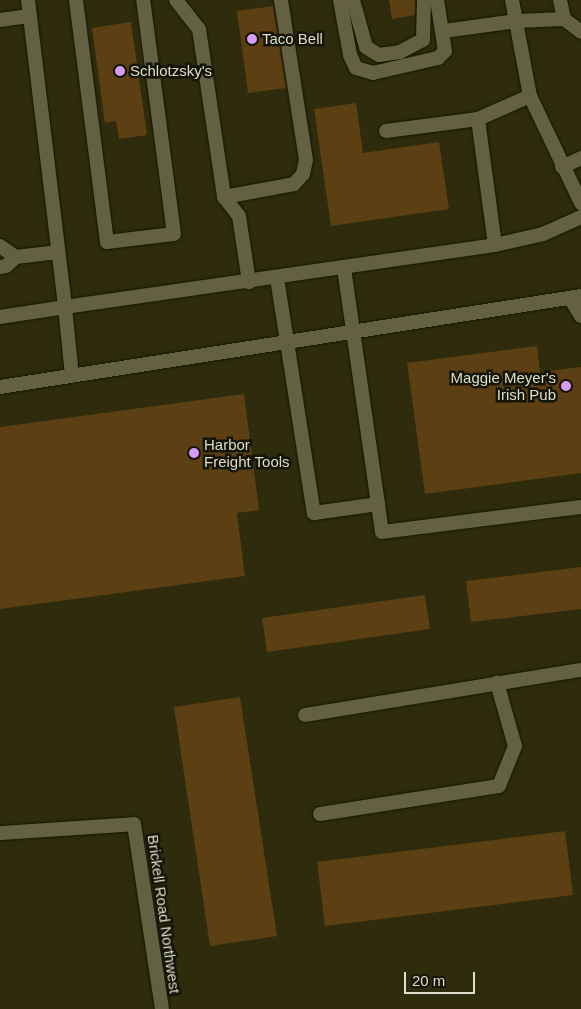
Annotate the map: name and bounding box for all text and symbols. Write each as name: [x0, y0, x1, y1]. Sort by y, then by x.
place label: Taco Bell: [262, 30, 323, 48]
marker: Taco Bell: [246, 33, 258, 45]
place label: Schlotzsky's: [130, 62, 212, 80]
marker: Schlotzsky's: [114, 65, 126, 77]
place label: Maggie Meyer's Irish Pub: [451, 368, 556, 403]
marker: Maggie Meyer's Irish Pub: [560, 380, 572, 392]
place label: Harbor Freight Tools: [204, 435, 290, 470]
marker: Harbor Freight Tools: [188, 447, 200, 459]
street label: Brickell Road Northwest: [144, 833, 184, 995]
scale bar: [406, 962, 477, 994]
text: 20 m: [412, 972, 445, 989]

